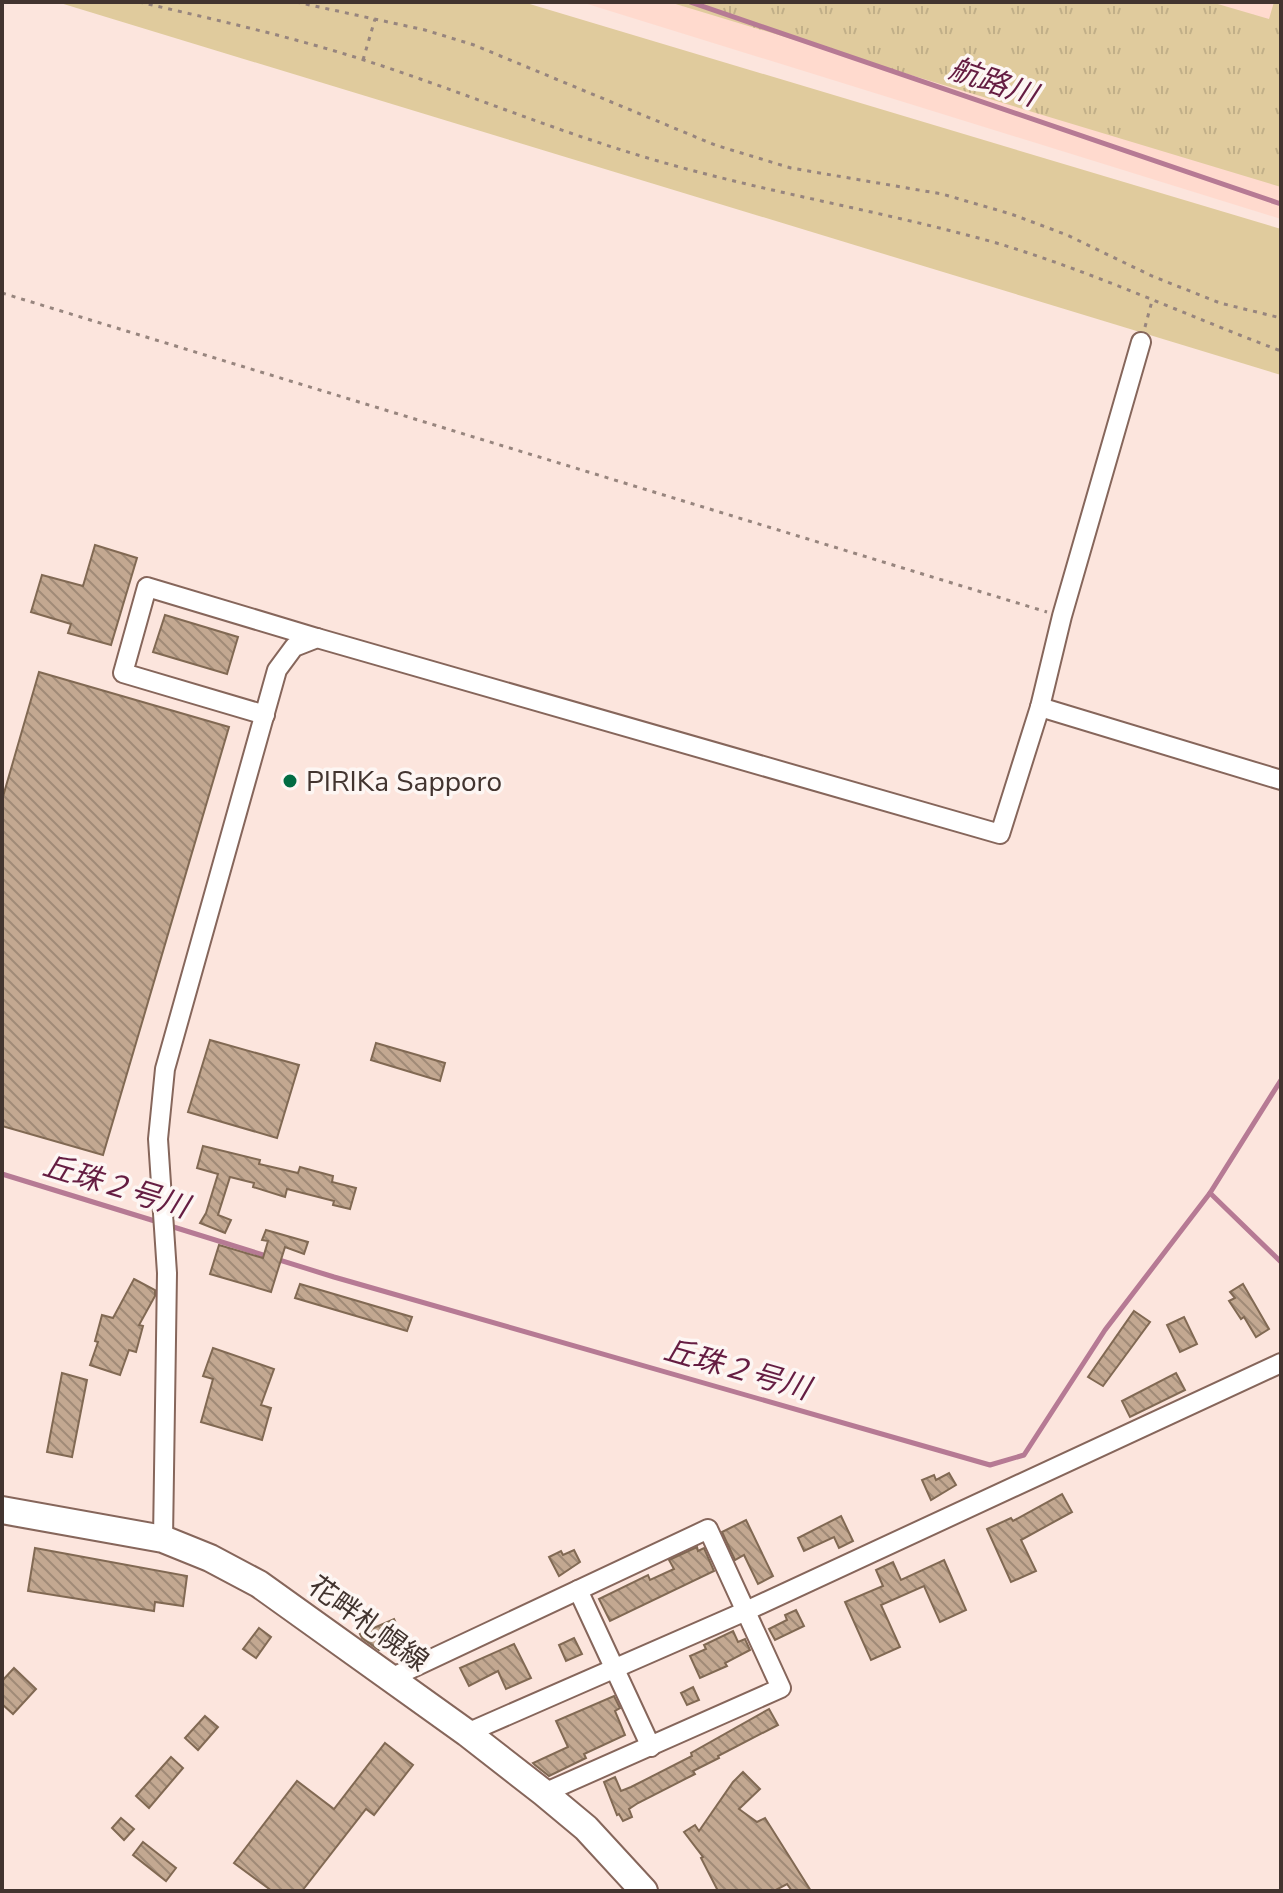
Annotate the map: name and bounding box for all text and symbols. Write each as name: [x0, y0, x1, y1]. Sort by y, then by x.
water label: 航路川: [944, 48, 1045, 117]
place label: PIRIKa Sapporo: [306, 763, 502, 801]
marker: PIRIKa Sapporo: [281, 772, 299, 790]
water label: 丘珠２号川: [38, 1145, 196, 1229]
water label: 丘珠２号川: [659, 1329, 817, 1411]
street label: 花畔札幌線: [301, 1567, 436, 1680]

